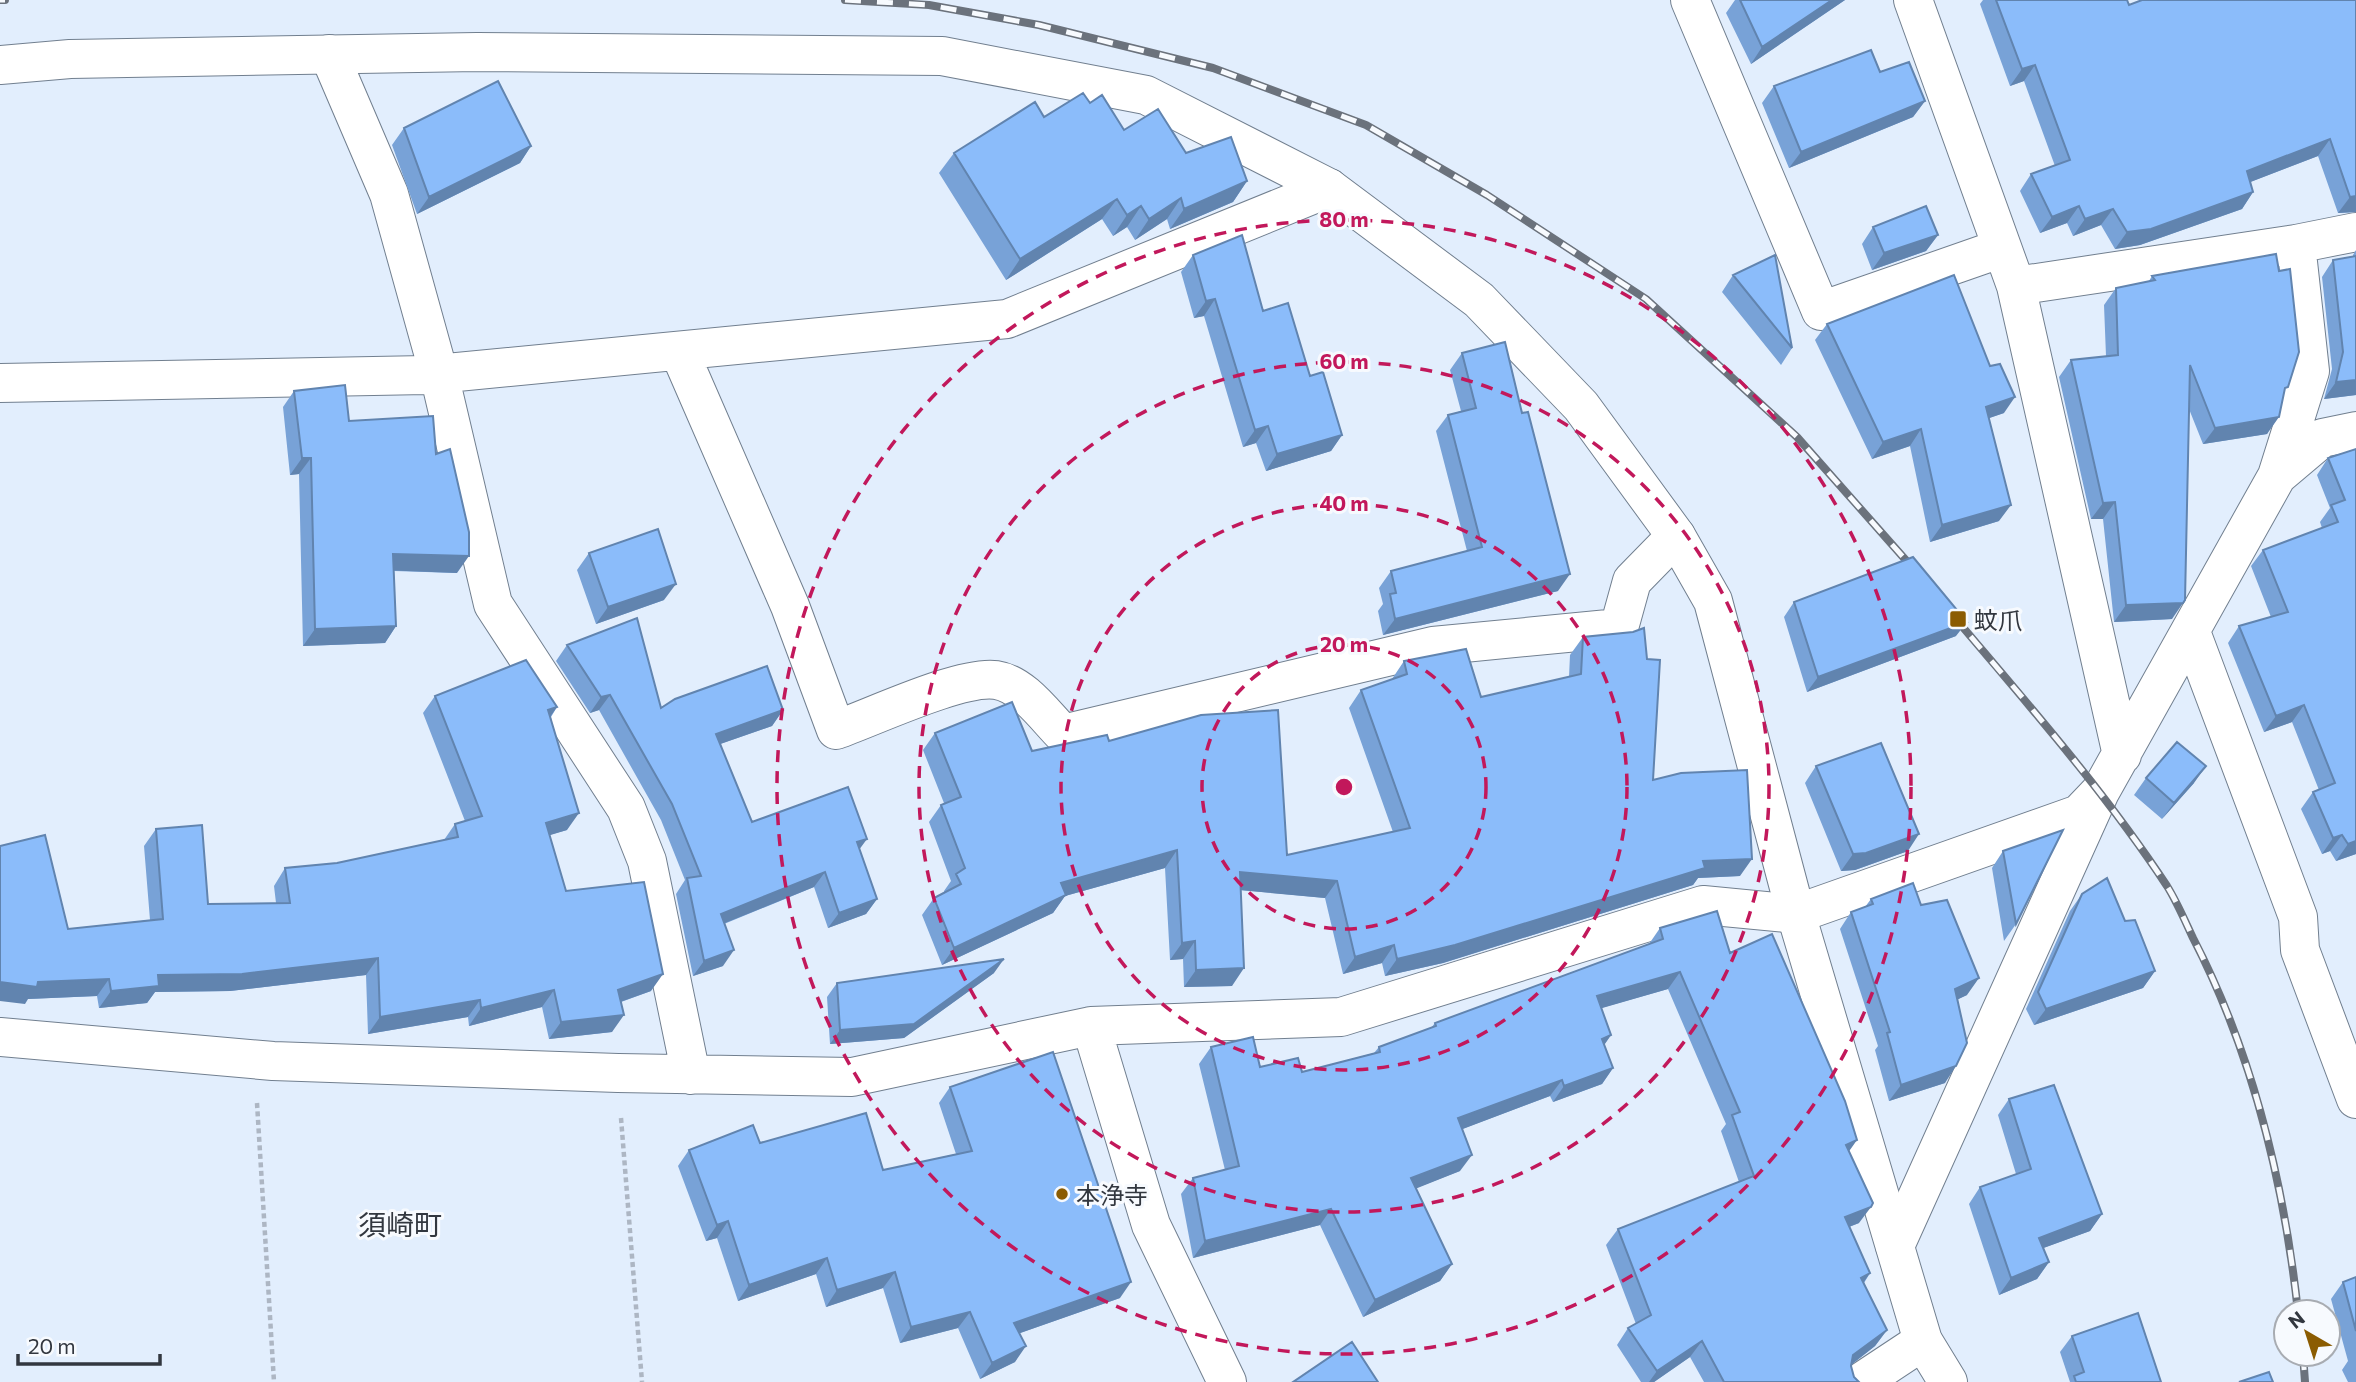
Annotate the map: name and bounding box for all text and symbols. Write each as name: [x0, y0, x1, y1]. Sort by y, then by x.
text: 80 m: [1319, 206, 1369, 231]
text: 60 m: [1319, 348, 1369, 373]
text: 40 m: [1319, 490, 1369, 515]
place label: 蚊爪: [1974, 605, 2022, 634]
marker: 蚊爪: [1948, 609, 1968, 629]
text: 20 m: [1320, 631, 1368, 656]
centre of rings: [1332, 775, 1356, 799]
place label: 本浄寺: [1076, 1180, 1148, 1209]
marker: 本浄寺: [1054, 1186, 1070, 1202]
district label: 須崎町: [358, 1207, 442, 1241]
north arrow: [2272, 1298, 2342, 1368]
text: N: [2283, 1306, 2309, 1333]
scale bar: [18, 1322, 159, 1366]
text: 20 m: [28, 1333, 76, 1358]

